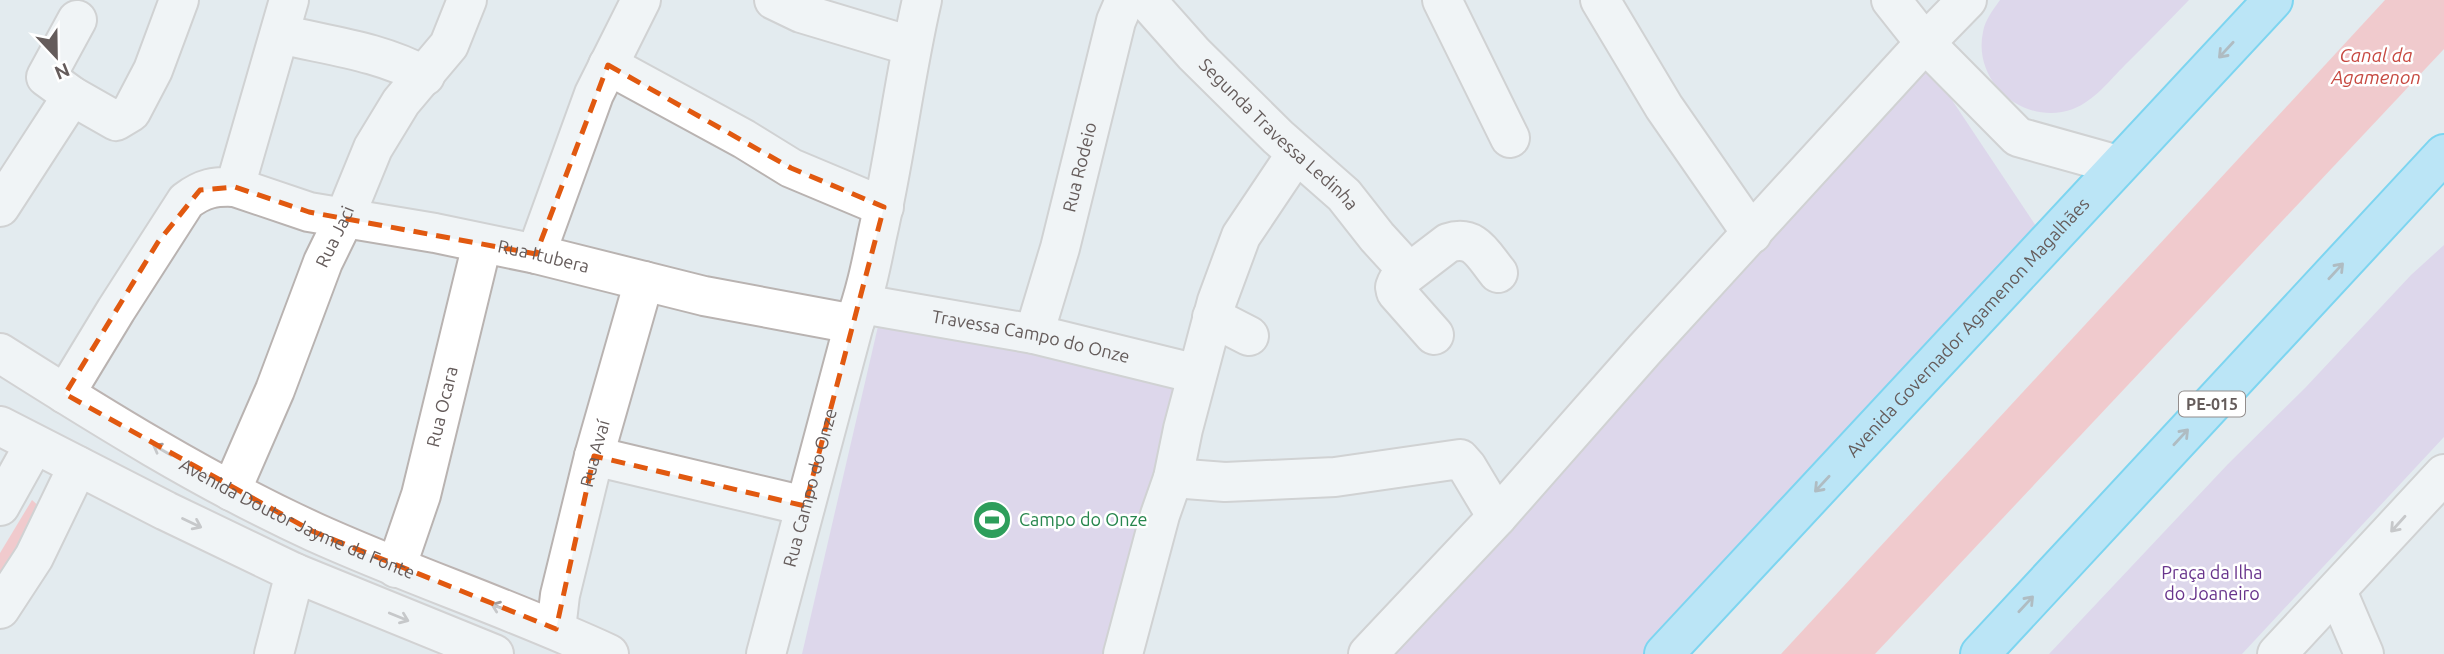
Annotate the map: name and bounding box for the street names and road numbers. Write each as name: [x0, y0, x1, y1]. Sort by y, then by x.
street label: Segunda Travessa Ledinha: [1196, 54, 1363, 213]
street label: Rua Rodeio: [1058, 120, 1100, 214]
street label: Avenida Governador Agamenon Magalhães: [1842, 193, 2093, 461]
street label: Rua Jaci: [311, 203, 357, 270]
street label: Rua Itubera: [496, 235, 592, 276]
street label: Travessa Campo do Onze: [931, 305, 1132, 366]
street label: Rua Ocara: [422, 364, 461, 449]
road number: PE-015: [2179, 392, 2245, 416]
street label: Rua Campo do Onze: [779, 406, 840, 569]
street label: Rua Avaí: [576, 417, 613, 489]
street label: Avenida Doutor Jayme da Fonte: [176, 454, 418, 582]

